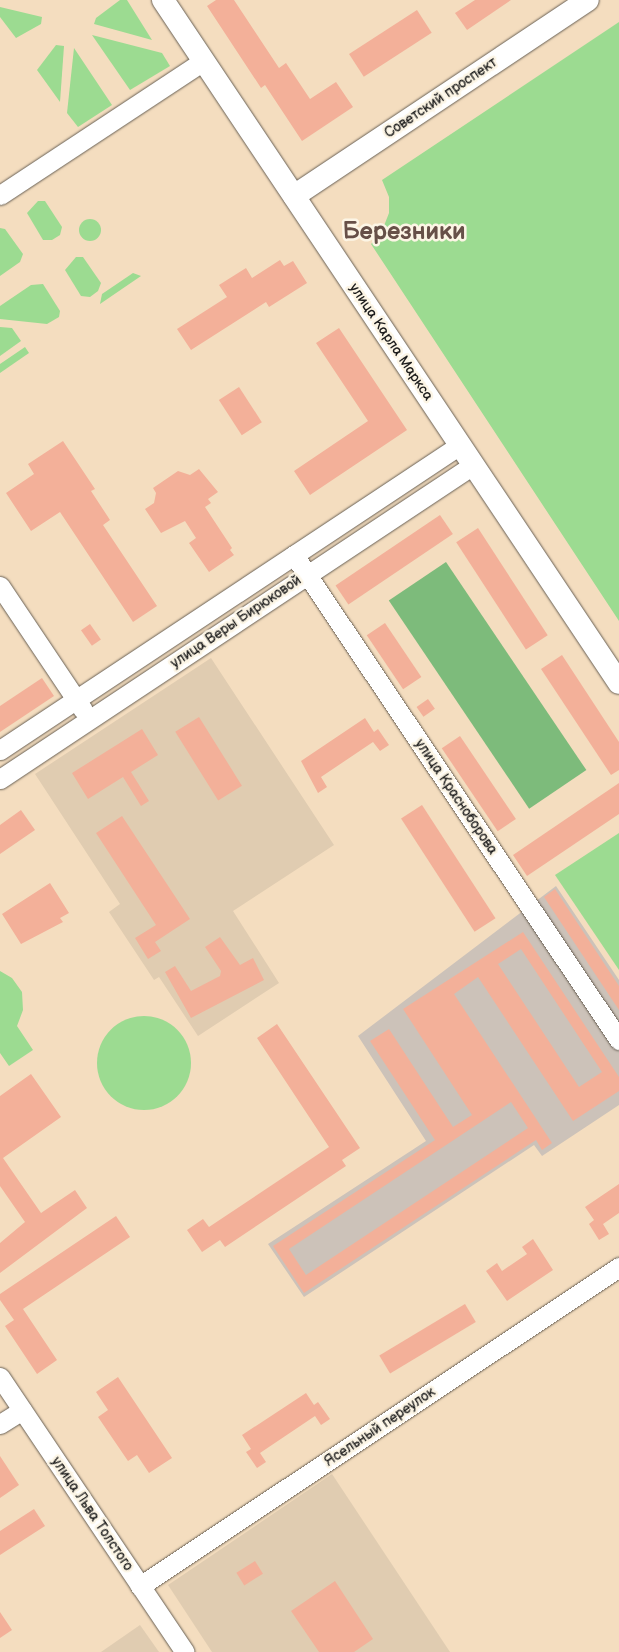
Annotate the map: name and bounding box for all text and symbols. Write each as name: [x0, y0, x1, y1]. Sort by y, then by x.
street label: Советский проспект: [382, 54, 500, 142]
district label: Березники: [342, 218, 466, 246]
street label: улица Карла Маркса: [346, 280, 436, 404]
street label: улица Веры Бирюковой: [167, 572, 305, 672]
street label: улица Красноборова: [411, 736, 501, 858]
street label: Ясельный переулок: [321, 1384, 439, 1470]
street label: улица Льва Толстого: [48, 1454, 136, 1574]

